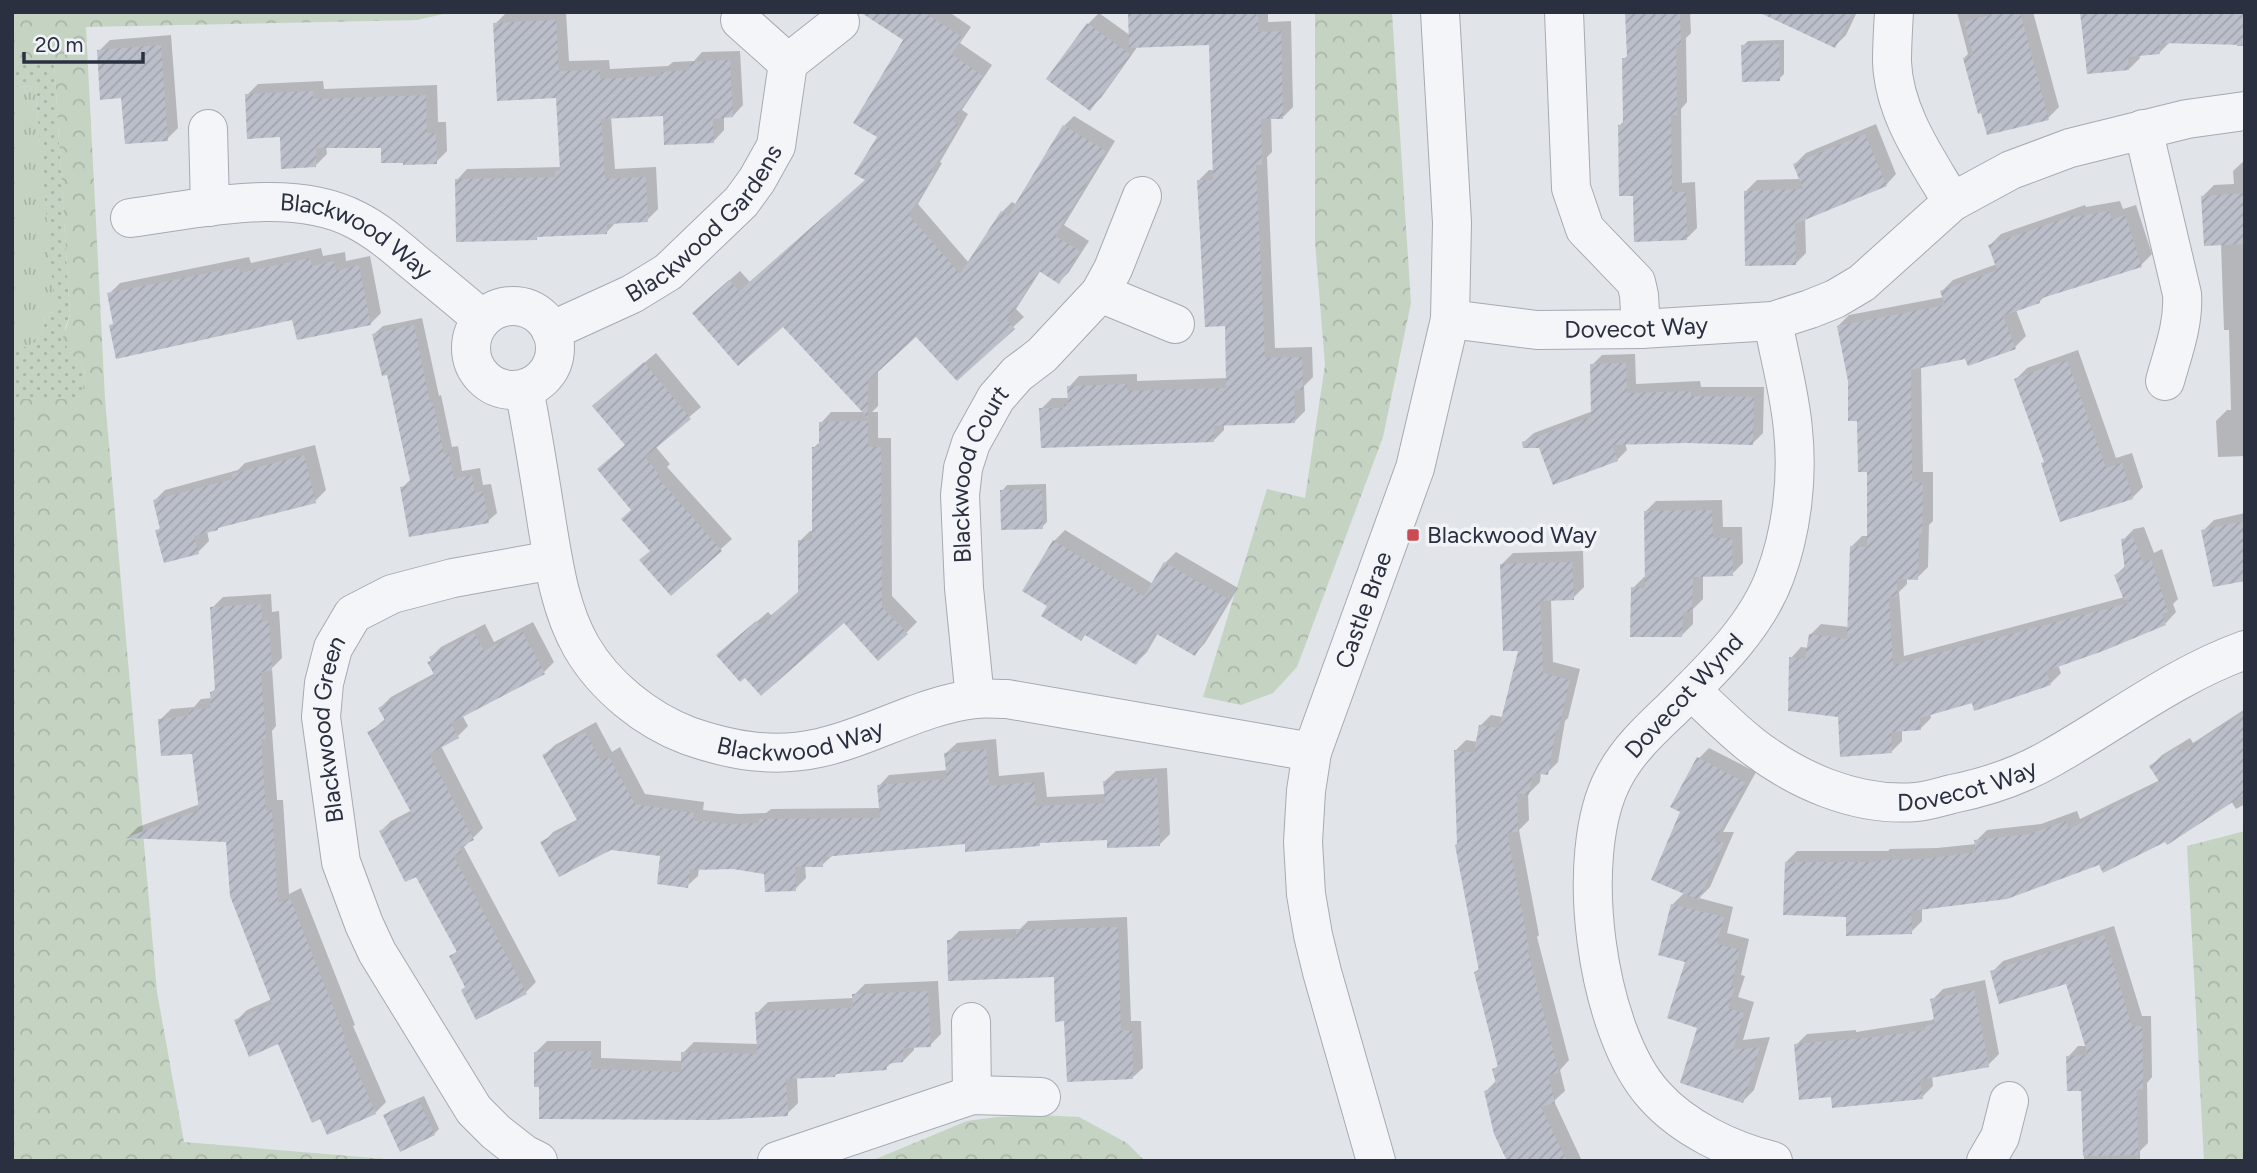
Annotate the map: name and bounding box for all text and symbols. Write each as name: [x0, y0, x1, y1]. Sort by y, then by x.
scale bar: [24, 21, 144, 65]
text: 20 m: [35, 32, 83, 57]
street label: Blackwood Gardens: [620, 139, 788, 308]
street label: Blackwood Way: [279, 187, 439, 286]
street label: Dovecot Way: [1564, 310, 1709, 344]
street label: Blackwood Court: [945, 379, 1014, 564]
place label: Blackwood Way: [1427, 520, 1597, 549]
marker: Blackwood Way: [1405, 527, 1421, 543]
street label: Castle Brae: [1329, 547, 1398, 672]
street label: Dovecot Wynd: [1618, 627, 1749, 764]
street label: Blackwood Green: [306, 630, 351, 825]
street label: Blackwood Way: [714, 713, 888, 767]
street label: Dovecot Way: [1897, 753, 2042, 817]

